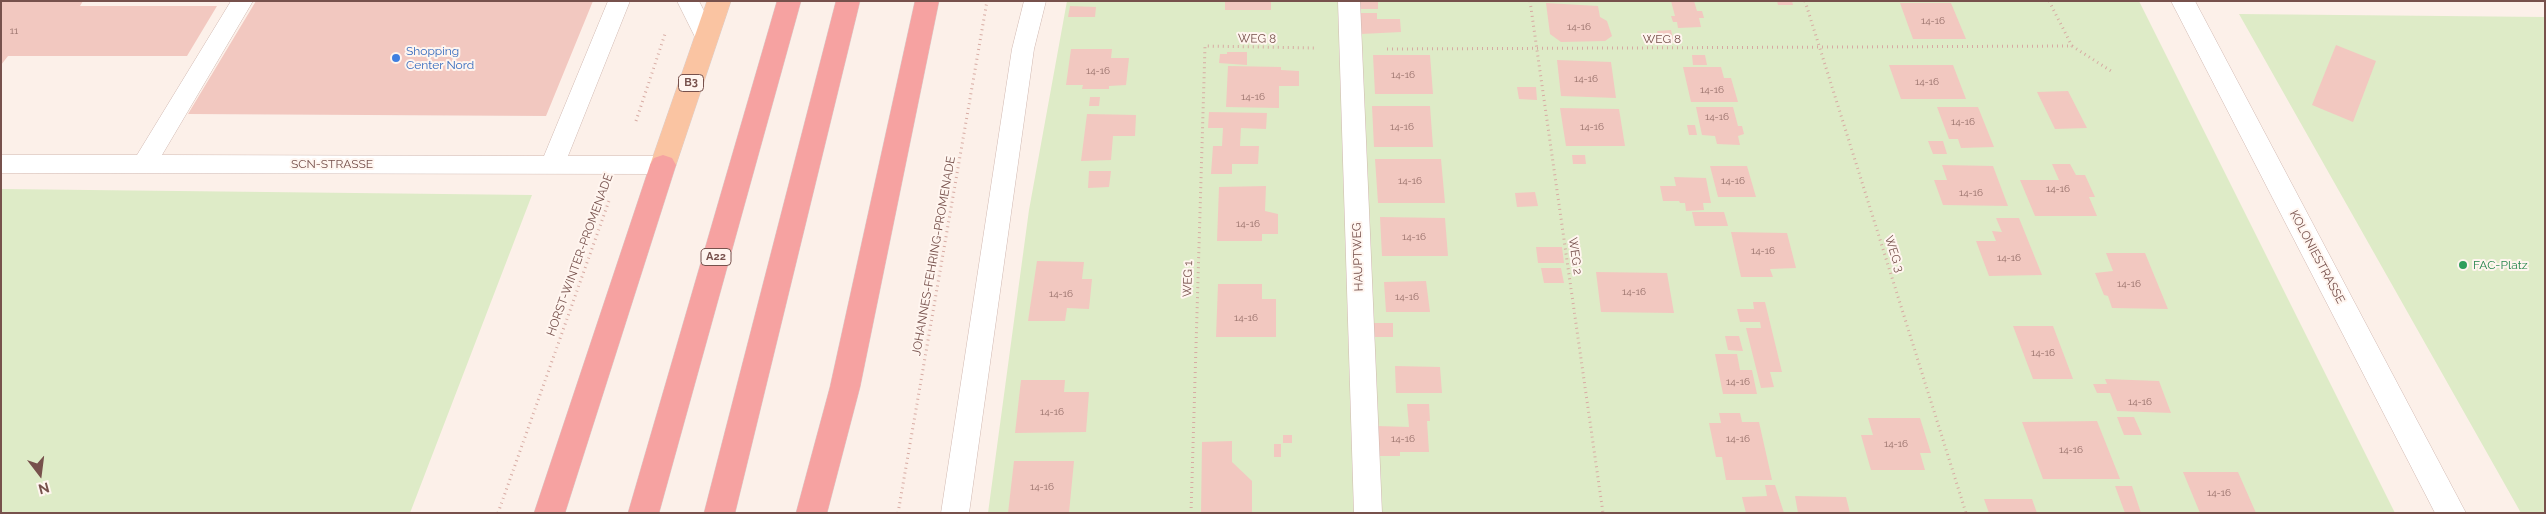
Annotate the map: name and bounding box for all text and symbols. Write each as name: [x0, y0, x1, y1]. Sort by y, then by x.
house number: 14-16: [1921, 15, 1945, 27]
house number: 14-16: [1567, 21, 1591, 33]
house number: 11: [10, 25, 18, 37]
street label: WEG 8: [1238, 31, 1276, 47]
street label: WEG 8: [1643, 32, 1681, 46]
place label: Shopping Center Nord: [406, 44, 474, 72]
marker: Shopping Center Nord: [390, 52, 402, 64]
house number: 14-16: [1086, 65, 1110, 77]
house number: 14-16: [1391, 69, 1415, 81]
house number: 14-16: [1574, 73, 1598, 85]
road number: B3: [678, 75, 704, 92]
house number: 14-16: [1915, 76, 1939, 88]
house number: 14-16: [1700, 84, 1724, 96]
house number: 14-16: [1241, 91, 1265, 103]
house number: 14-16: [1705, 111, 1729, 123]
house number: 14-16: [1951, 116, 1975, 128]
house number: 14-16: [1390, 121, 1414, 133]
house number: 14-16: [1580, 121, 1604, 133]
street label: JOHANNES-FEHRING-PROMENADE: [909, 155, 959, 357]
street label: SCN-STRASSE: [291, 157, 373, 171]
street label: HORST-WINTER-PROMENADE: [544, 172, 616, 338]
house number: 14-16: [1398, 175, 1422, 187]
house number: 14-16: [1721, 175, 1745, 187]
house number: 14-16: [2046, 183, 2070, 195]
house number: 14-16: [1959, 187, 1983, 199]
street label: KOLONIESTRASSE: [2286, 208, 2348, 306]
house number: 14-16: [1236, 218, 1260, 230]
street label: HAUPTWEG: [1350, 222, 1366, 292]
house number: 14-16: [1402, 231, 1426, 243]
street label: WEG 3: [1881, 234, 1907, 274]
street label: WEG 2: [1565, 236, 1585, 276]
house number: 14-16: [1751, 245, 1775, 257]
road number: A22: [701, 248, 731, 266]
house number: 14-16: [1997, 252, 2021, 264]
place label: FAC-Platz: [2473, 258, 2528, 272]
marker: FAC-Platz: [2457, 259, 2469, 271]
street label: WEG 1: [1180, 261, 1196, 297]
house number: 14-16: [2117, 278, 2141, 290]
house number: 14-16: [1622, 286, 1646, 298]
house number: 14-16: [1049, 288, 1073, 300]
house number: 14-16: [1395, 291, 1419, 303]
house number: 14-16: [1234, 312, 1258, 324]
house number: 14-16: [2031, 347, 2055, 359]
house number: 14-16: [1726, 376, 1750, 388]
house number: 14-16: [2128, 396, 2152, 408]
house number: 14-16: [1040, 406, 1064, 418]
house number: 14-16: [1391, 433, 1415, 445]
house number: 14-16: [1726, 433, 1750, 445]
house number: 14-16: [1884, 438, 1908, 450]
house number: 14-16: [2059, 444, 2083, 456]
north arrow: [15, 449, 65, 499]
text: N: [37, 479, 51, 498]
house number: 14-16: [1030, 481, 1054, 493]
house number: 14-16: [2207, 487, 2231, 499]

